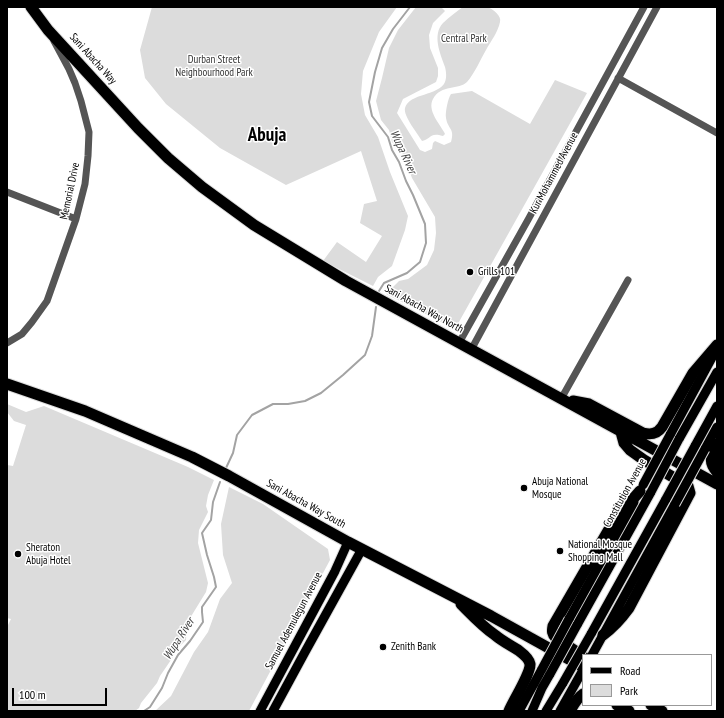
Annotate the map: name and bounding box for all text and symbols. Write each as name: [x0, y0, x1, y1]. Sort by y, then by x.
street label: Sani Abacha Way: [67, 31, 119, 87]
park label: Central Park: [441, 32, 487, 46]
park label: Durban Street Neighbourhood Park: [175, 53, 253, 79]
district label: Abuja: [248, 125, 286, 147]
water label: Wupa River: [387, 128, 419, 176]
street label: Kur Mohammed Avenue: [527, 130, 581, 216]
street label: Memorial Drive: [57, 161, 83, 221]
place label: Grills 101: [478, 265, 515, 279]
marker: Grills 101: [465, 267, 475, 277]
street label: Sani Abacha Way North: [382, 282, 466, 336]
street label: Constitution Avenue: [601, 456, 649, 530]
place label: Abuja National Mosque: [532, 475, 588, 501]
street label: Sani Abacha Way South: [264, 477, 348, 531]
marker: Abuja National Mosque: [519, 483, 529, 493]
place label: National Mosque Shopping Mall: [568, 538, 632, 564]
place label: Sheraton Abuja Hotel: [26, 541, 71, 567]
marker: National Mosque Shopping Mall: [555, 546, 565, 556]
marker: Sheraton Abuja Hotel: [13, 549, 23, 559]
street label: Samuel Ademulegun Avenue: [263, 570, 325, 672]
water label: Wupa River: [160, 615, 198, 663]
place label: Zenith Bank: [391, 640, 436, 654]
marker: Zenith Bank: [378, 642, 388, 652]
legend: [582, 654, 712, 706]
text: Road: [620, 663, 640, 678]
scale bar: [14, 680, 109, 706]
text: Park: [620, 683, 638, 698]
text: 100 m: [19, 687, 46, 702]

